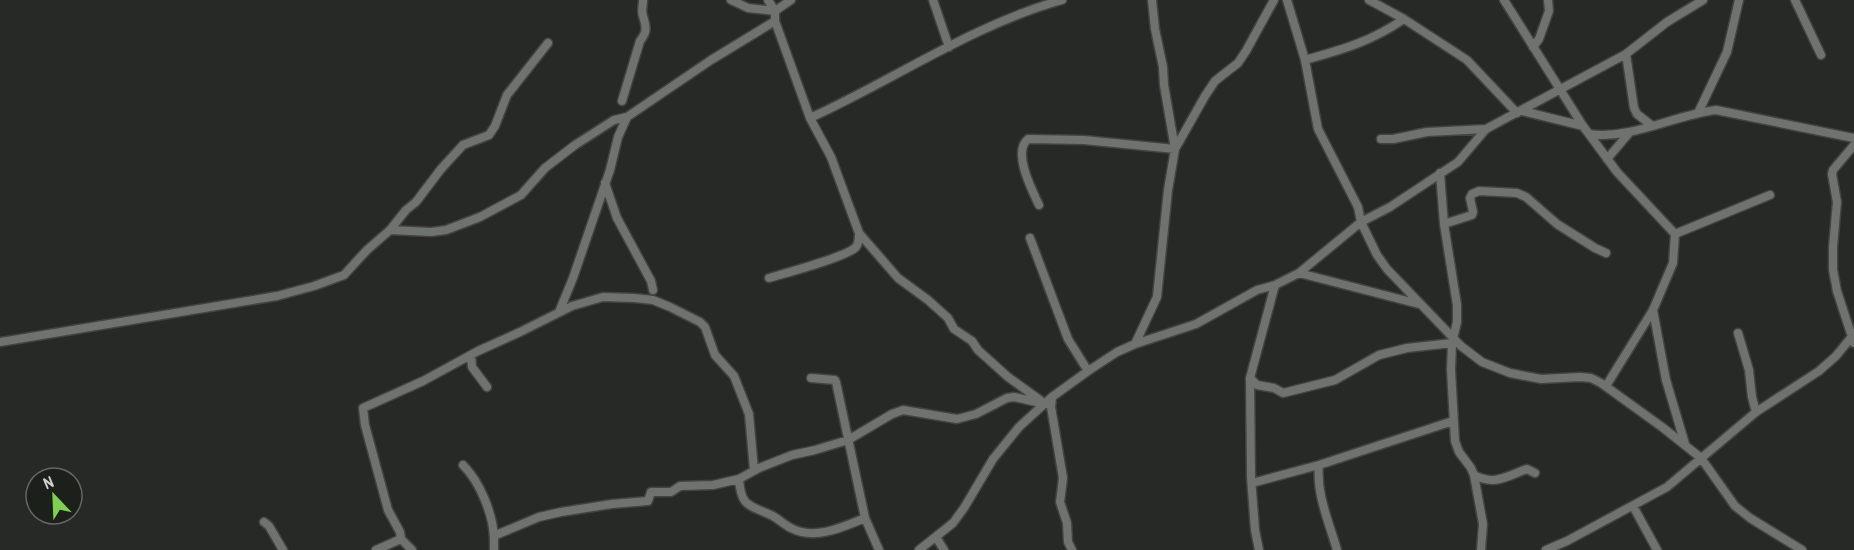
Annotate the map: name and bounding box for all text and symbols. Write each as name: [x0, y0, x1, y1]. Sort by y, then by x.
north arrow: [24, 466, 84, 526]
text: N: [39, 470, 57, 494]

